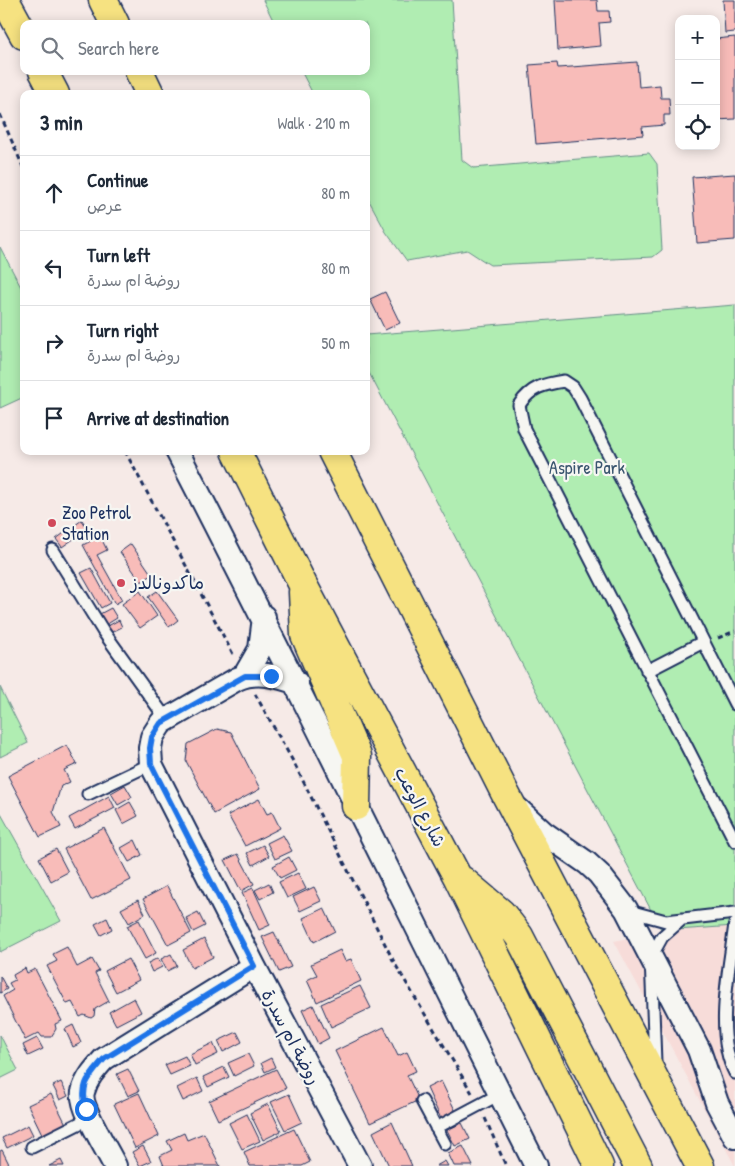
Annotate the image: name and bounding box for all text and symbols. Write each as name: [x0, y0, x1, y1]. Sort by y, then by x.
map controls: [675, 15, 720, 150]
button: +: [675, 15, 720, 60]
search box: [20, 20, 370, 75]
icon: search: [38, 34, 66, 62]
text: Search here: [78, 35, 159, 61]
button: −: [675, 60, 720, 105]
button: locate: [675, 105, 720, 150]
text: 3 min: [40, 108, 83, 137]
text: Walk · 210 m: [277, 112, 350, 134]
text: Continue: [87, 167, 148, 193]
icon: ahead: [40, 179, 68, 207]
text: 80 m: [321, 182, 350, 204]
text: عرص: [87, 194, 122, 216]
text: Turn left: [87, 242, 150, 268]
icon: left: [40, 254, 68, 282]
text: 80 m: [321, 257, 350, 279]
text: روضة ام سدرة: [87, 269, 180, 291]
text: Turn right: [87, 317, 158, 343]
icon: right: [40, 329, 68, 357]
text: 50 m: [322, 332, 350, 354]
text: روضة ام سدرة: [87, 344, 180, 366]
icon: arrive: [40, 404, 68, 432]
text: Arrive at destination: [87, 405, 229, 431]
park label: Aspire Park: [549, 455, 625, 480]
place label: Zoo Petrol Station: [62, 500, 131, 546]
marker: Zoo Petrol Station: [46, 517, 58, 529]
place label: ماكدونالدز: [129, 570, 204, 595]
marker: ماكدونالدز: [115, 577, 127, 589]
route end: [260, 665, 283, 688]
street label: شارع الوعب: [389, 762, 452, 851]
street label: روضة ام سدرة: [254, 985, 327, 1090]
route start: [75, 1098, 98, 1121]

